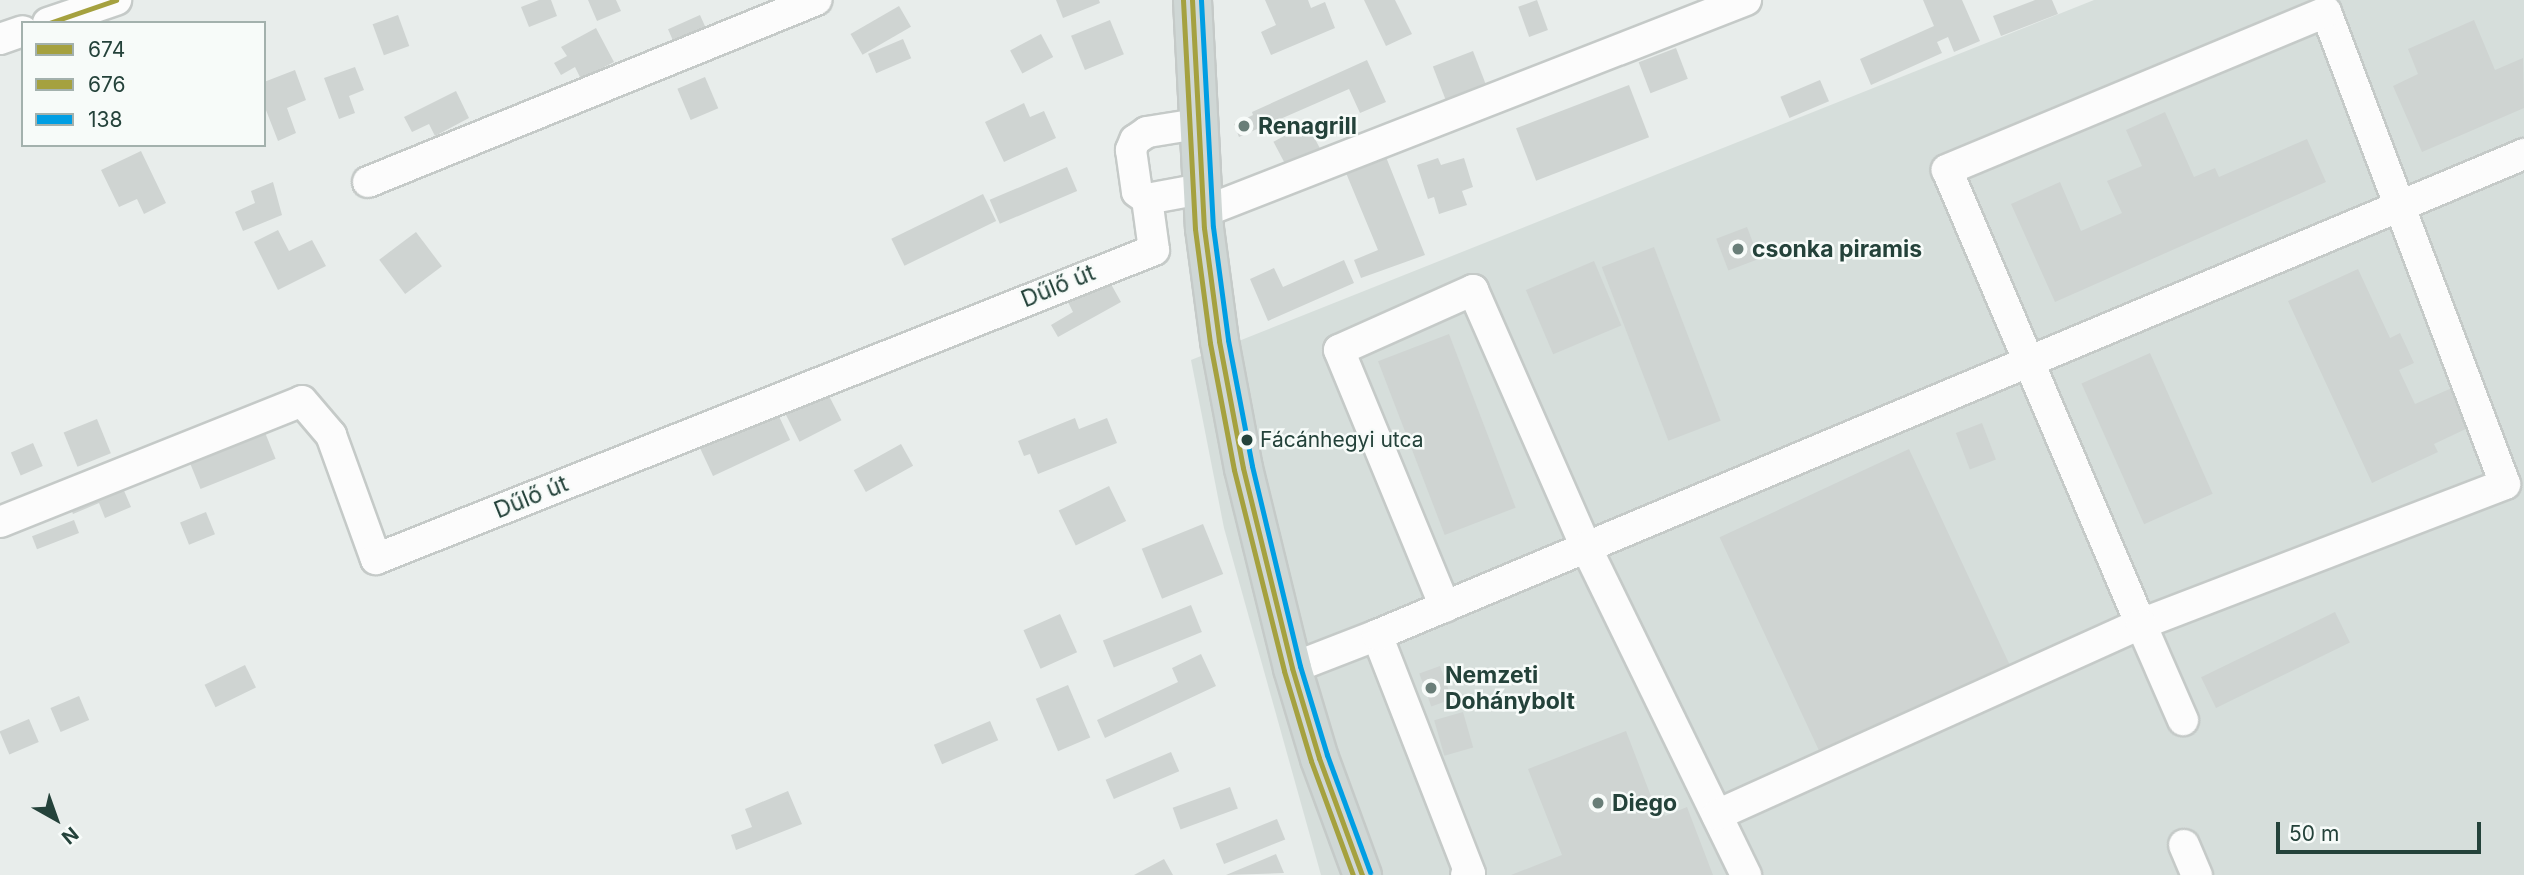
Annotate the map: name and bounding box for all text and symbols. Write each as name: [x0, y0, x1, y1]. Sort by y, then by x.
legend: [21, 21, 266, 147]
text: 674: [88, 37, 125, 62]
text: 676: [88, 72, 126, 97]
text: 138: [88, 107, 123, 132]
place label: Renagrill: [1258, 112, 1357, 140]
marker: Renagrill: [1236, 118, 1252, 134]
place label: csonka piramis: [1752, 235, 1922, 263]
marker: csonka piramis: [1730, 241, 1746, 257]
street label: Dűlő út: [1017, 259, 1099, 313]
place label: Fácánhegyi utca: [1260, 427, 1423, 453]
marker: Fácánhegyi utca: [1240, 433, 1254, 447]
street label: Dűlő út: [490, 470, 572, 524]
place label: Nemzeti Dohánybolt: [1445, 661, 1575, 715]
marker: Nemzeti Dohánybolt: [1423, 680, 1439, 696]
north arrow: [21, 784, 91, 854]
place label: Diego: [1612, 789, 1677, 817]
marker: Diego: [1590, 795, 1606, 811]
scale bar: [2279, 808, 2484, 852]
text: 50 m: [2289, 821, 2339, 846]
text: N: [57, 822, 83, 849]

